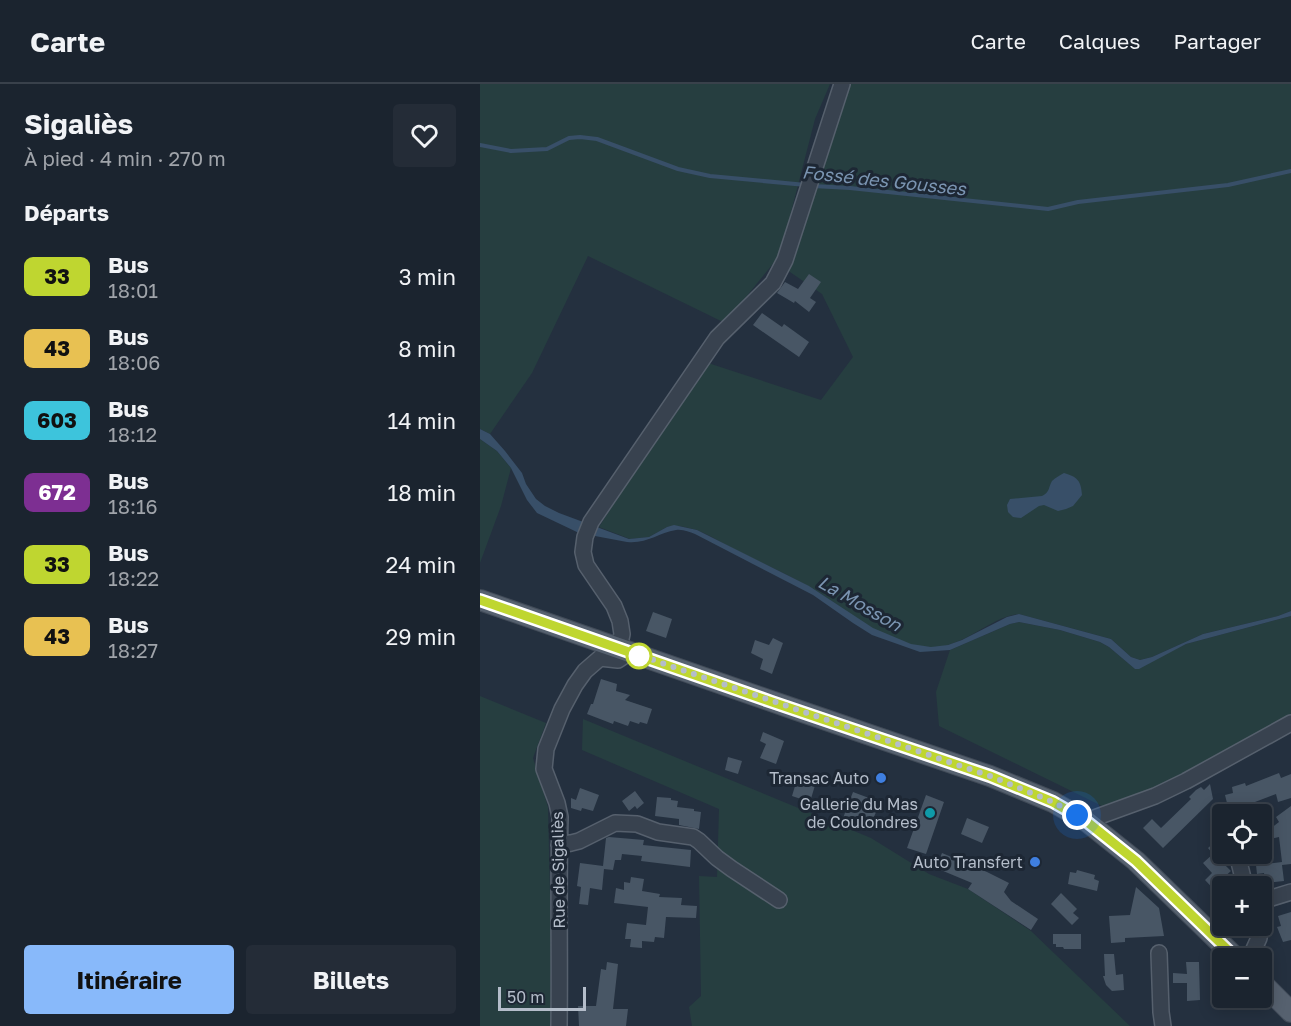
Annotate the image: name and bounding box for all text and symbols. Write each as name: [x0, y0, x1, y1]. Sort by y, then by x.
text: Carte: [30, 25, 105, 58]
text: Carte: [970, 28, 1026, 54]
text: Calques: [1059, 28, 1140, 54]
text: Partager: [1173, 28, 1261, 54]
button: heart: [393, 104, 456, 167]
text: Sigaliès: [24, 107, 133, 140]
text: À pied · 4 min · 270 m: [24, 146, 226, 170]
water label: Fossé des Gousses: [801, 160, 968, 200]
text: Départs: [24, 199, 109, 226]
text: Bus: [108, 251, 149, 278]
text: 33: [44, 263, 70, 289]
text: 3 min: [399, 263, 456, 290]
text: 18:01: [108, 278, 158, 302]
text: Bus: [108, 323, 149, 350]
text: 43: [44, 335, 70, 361]
text: 8 min: [398, 335, 456, 362]
text: 18:06: [108, 350, 160, 374]
text: Bus: [108, 395, 149, 422]
text: 603: [37, 407, 77, 433]
text: 14 min: [388, 407, 456, 434]
text: 18:12: [108, 422, 157, 446]
text: Bus: [108, 467, 149, 494]
text: 672: [38, 479, 76, 505]
text: 18 min: [388, 479, 456, 506]
text: 18:16: [108, 494, 158, 518]
text: Bus: [108, 539, 149, 566]
text: 33: [44, 551, 70, 577]
text: 24 min: [385, 551, 456, 578]
text: 18:22: [108, 566, 159, 590]
water label: La Mosson: [815, 570, 906, 636]
text: Bus: [108, 611, 149, 638]
text: 43: [44, 623, 70, 649]
text: 29 min: [386, 623, 456, 650]
text: 18:27: [108, 638, 158, 662]
unlabelled marker: [626, 643, 652, 669]
place label: Transac Auto: [769, 768, 869, 788]
marker: Transac Auto: [874, 771, 888, 785]
place label: Gallerie du Mas de Coulondres: [800, 794, 918, 832]
your location: [1062, 800, 1092, 830]
map controls: [1212, 804, 1272, 1008]
button: locate: [1212, 804, 1272, 864]
marker: Gallerie du Mas de Coulondres: [923, 806, 937, 820]
street label: Rue de Sigaliès: [547, 811, 569, 929]
place label: Auto Transfert: [913, 852, 1023, 872]
marker: Auto Transfert: [1028, 855, 1042, 869]
button: +: [1212, 876, 1272, 936]
button: Itinéraire: [24, 945, 234, 1014]
button: Billets: [246, 945, 456, 1014]
button: −: [1212, 948, 1272, 1008]
scale bar: [498, 984, 586, 1012]
text: 50 m: [507, 987, 544, 1007]

